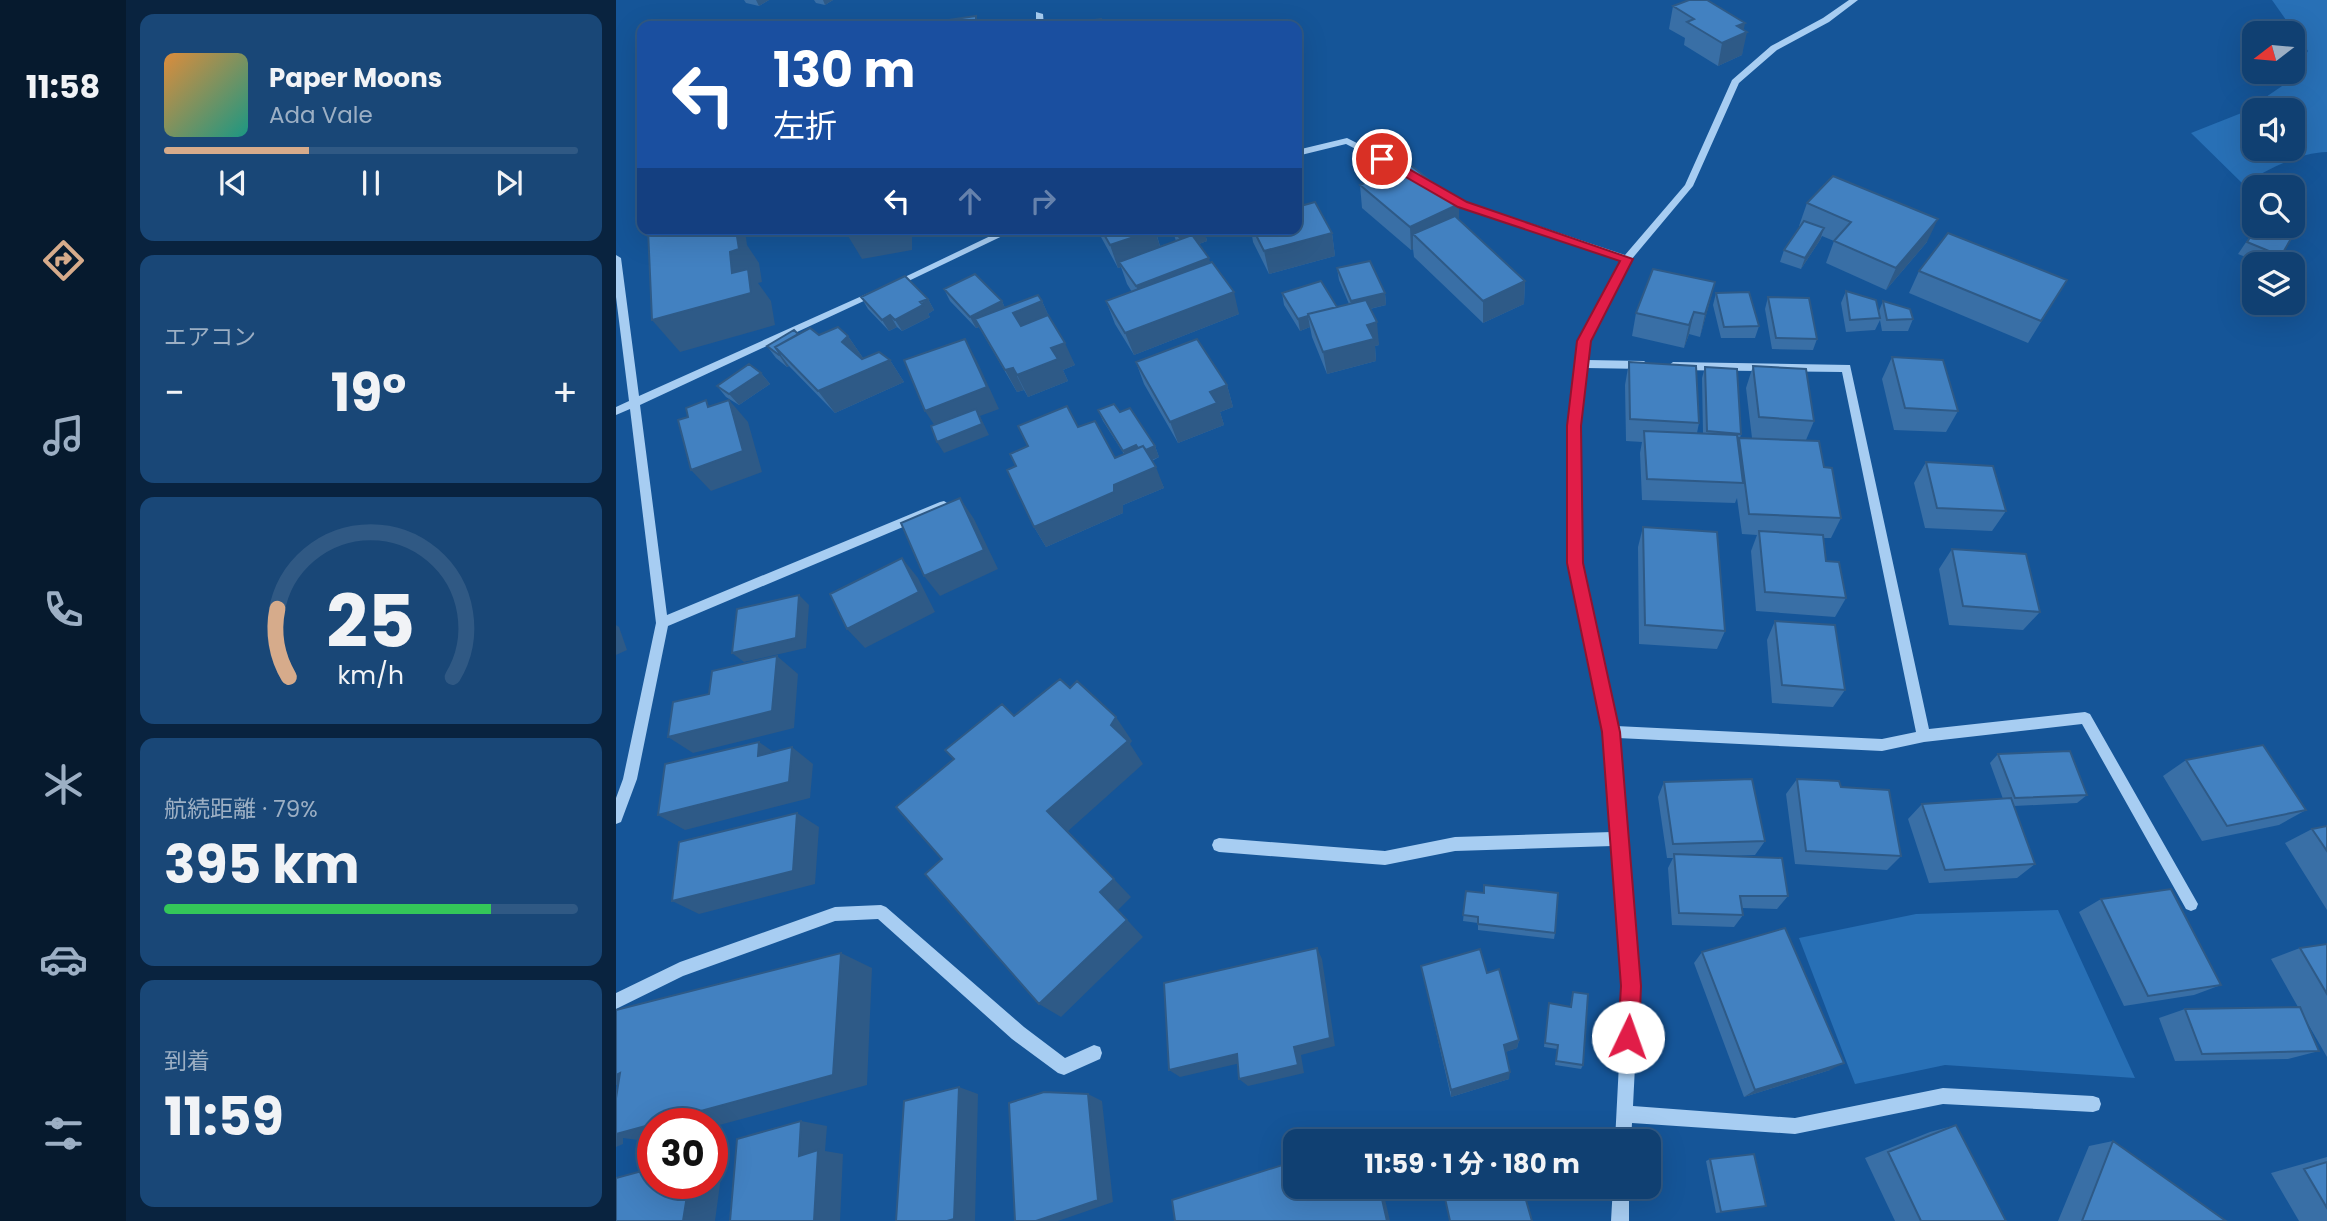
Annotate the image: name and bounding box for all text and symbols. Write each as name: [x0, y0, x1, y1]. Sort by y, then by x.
north arrow: [2242, 21, 2305, 84]
map controls: [2242, 21, 2305, 315]
text: 130 m: [773, 36, 915, 104]
icon: left: [658, 49, 749, 140]
text: Paper Moons: [269, 60, 442, 96]
text: 11:58: [26, 64, 100, 109]
button: sound: [2242, 98, 2305, 161]
text: Ada Vale: [269, 99, 373, 131]
text: 左折: [773, 103, 837, 148]
pin: [1352, 129, 1412, 189]
icon: arrive: [1363, 140, 1401, 178]
icon: previous: [214, 164, 252, 202]
icon: pause: [352, 164, 390, 202]
icon: next: [490, 164, 528, 202]
button: search: [2242, 175, 2305, 238]
icon: left: [878, 182, 916, 220]
icon: ahead: [951, 182, 989, 220]
icon: right: [1024, 182, 1062, 220]
icon: directions: [39, 236, 88, 285]
button: layers: [2242, 252, 2305, 315]
text: エアコン: [164, 321, 256, 353]
text: 19°: [331, 356, 406, 429]
text: −: [164, 366, 185, 419]
text: +: [552, 366, 578, 419]
icon: music: [39, 411, 88, 460]
text: 25: [327, 571, 415, 672]
icon: phone: [39, 585, 88, 634]
text: km/h: [338, 657, 404, 692]
icon: climate: [39, 760, 88, 809]
text: 航続距離 · 79%: [164, 793, 318, 825]
text: 395 km: [164, 828, 359, 901]
icon: car: [39, 935, 88, 984]
position arrow: [1591, 1000, 1665, 1074]
text: 到着: [164, 1045, 210, 1077]
text: 11:59: [164, 1080, 284, 1153]
speed limit sign: 30: [637, 1108, 728, 1199]
icon: filters: [39, 1109, 88, 1158]
text: 11:59 · 1 分 · 180 m: [1364, 1146, 1580, 1182]

